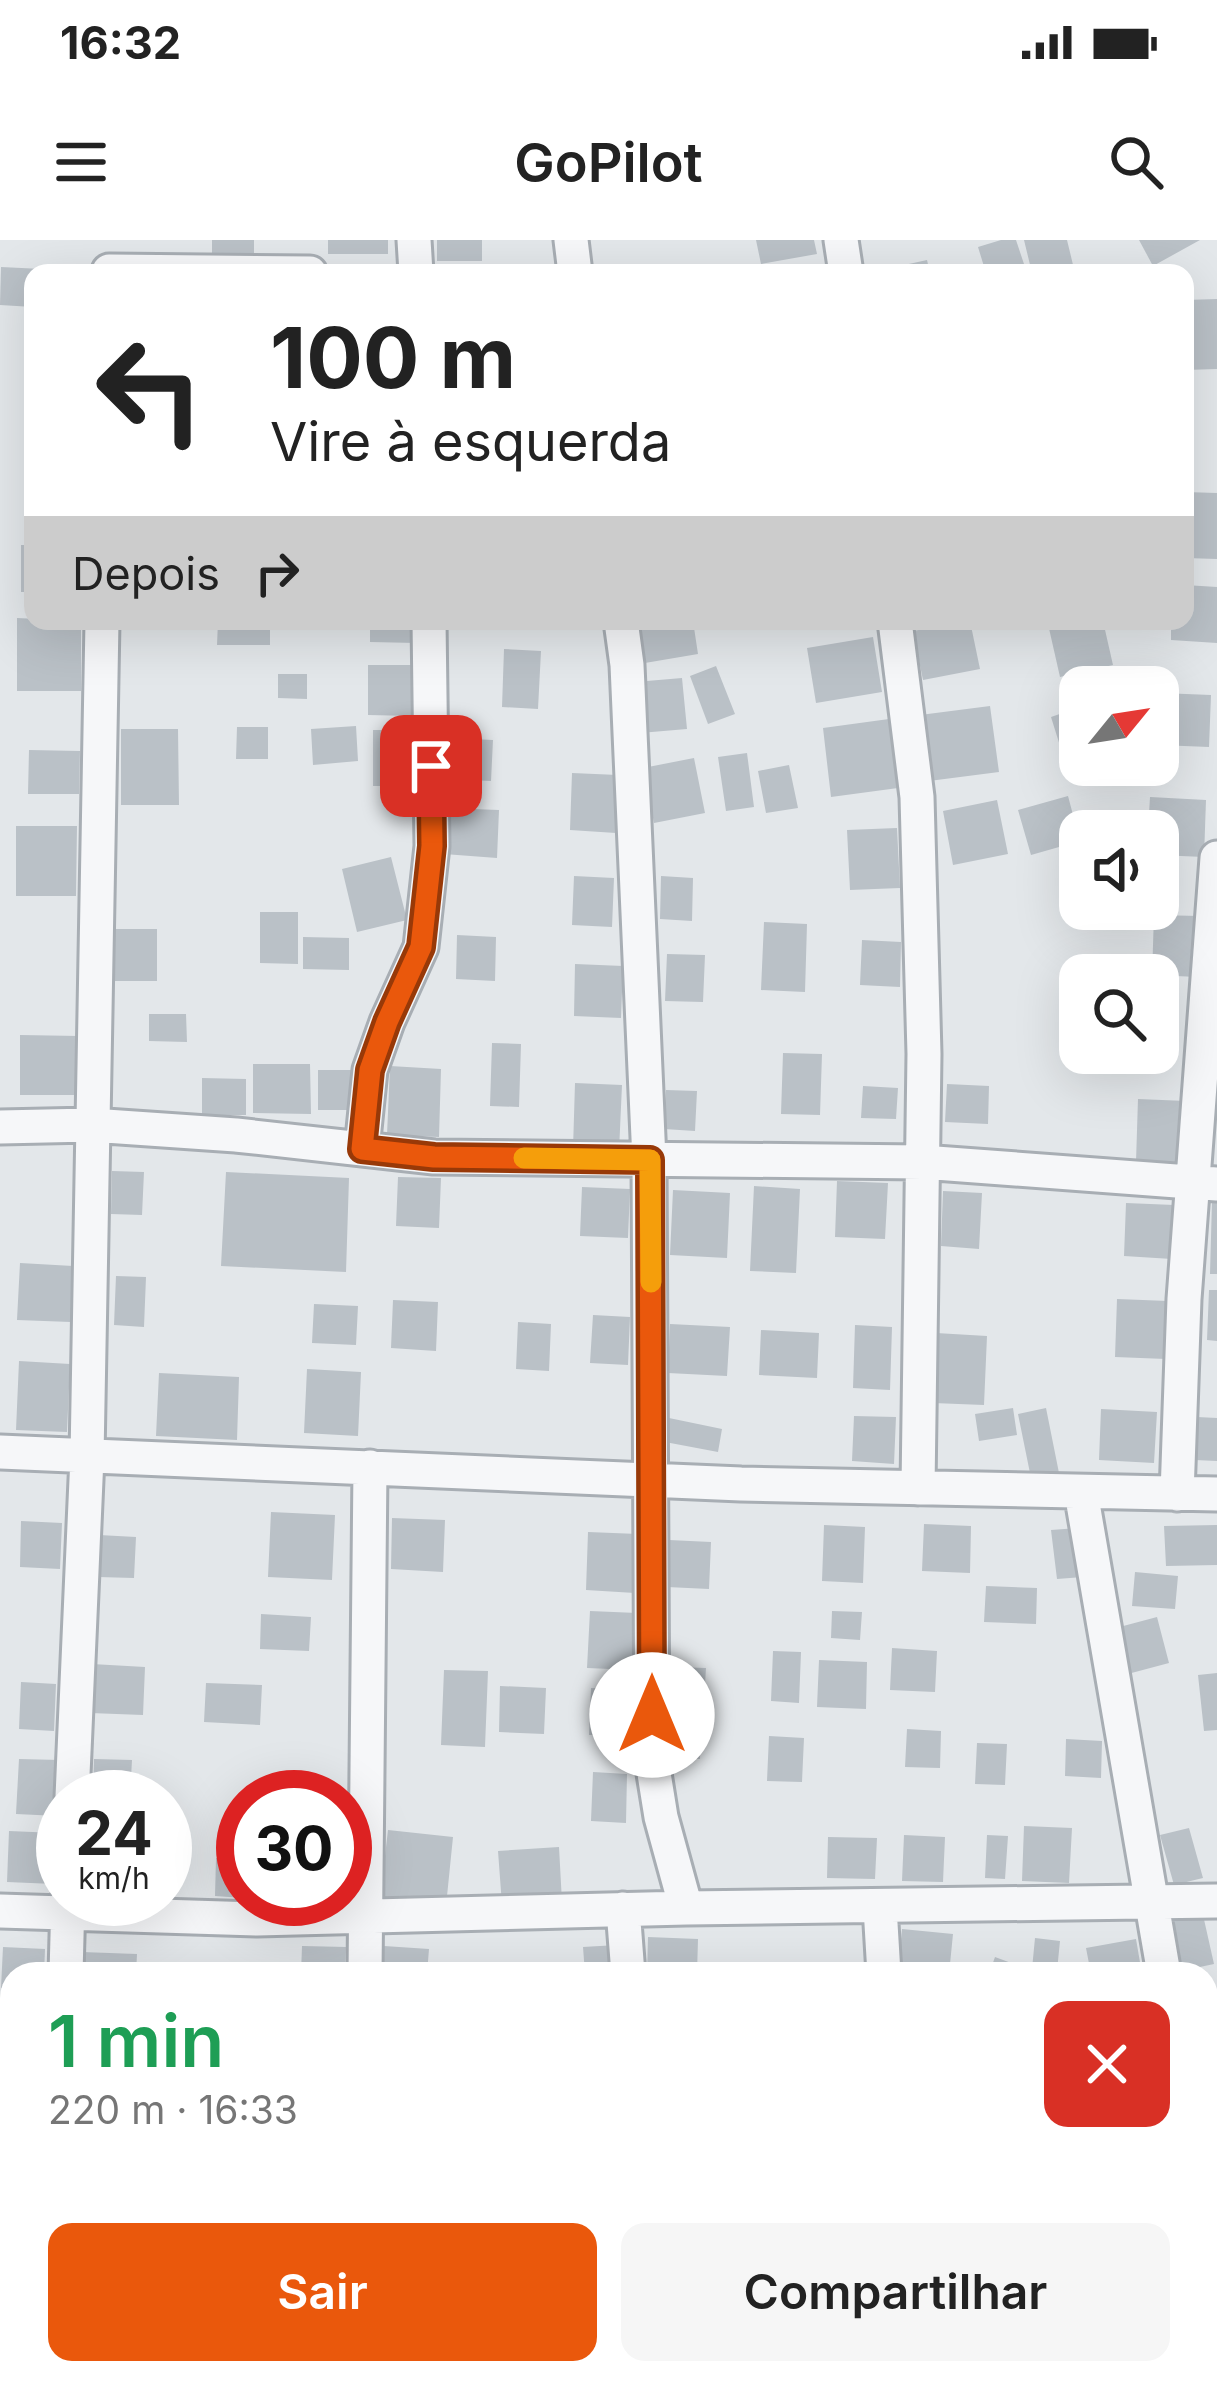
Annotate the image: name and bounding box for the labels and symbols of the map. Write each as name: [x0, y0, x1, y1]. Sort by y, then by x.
north arrow: [1059, 666, 1179, 786]
pin: [380, 715, 482, 817]
position arrow: [589, 1652, 715, 1778]
speed limit sign: 30: [216, 1770, 372, 1926]

